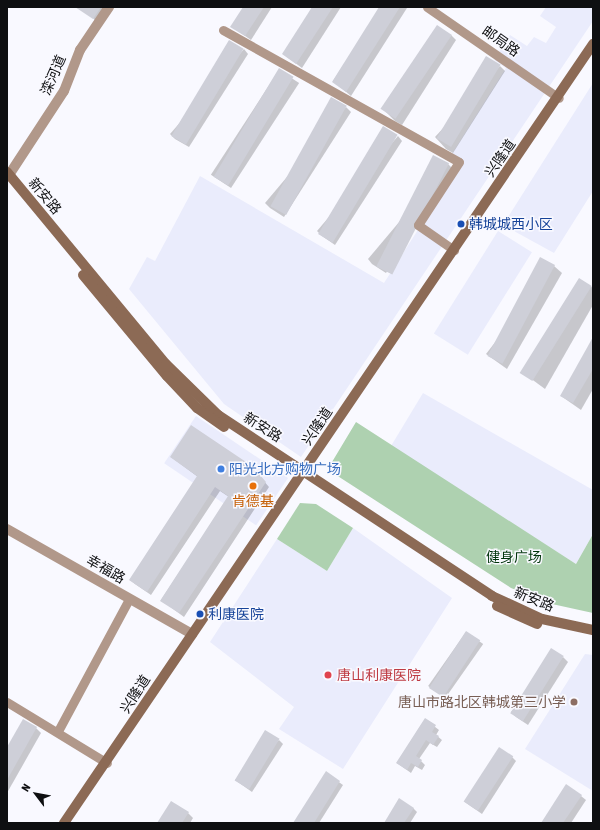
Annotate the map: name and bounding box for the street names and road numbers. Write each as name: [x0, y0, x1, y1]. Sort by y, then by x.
street label: 邮局路: [479, 22, 523, 60]
street label: 滦河道: [37, 52, 69, 98]
street label: 兴隆道: [481, 136, 519, 180]
street label: 新安路: [25, 175, 65, 217]
street label: 兴隆道: [298, 404, 336, 448]
street label: 新安路: [241, 409, 285, 445]
street label: 幸福路: [84, 551, 128, 587]
street label: 新安路: [511, 583, 557, 615]
street label: 兴隆道: [117, 672, 153, 716]

